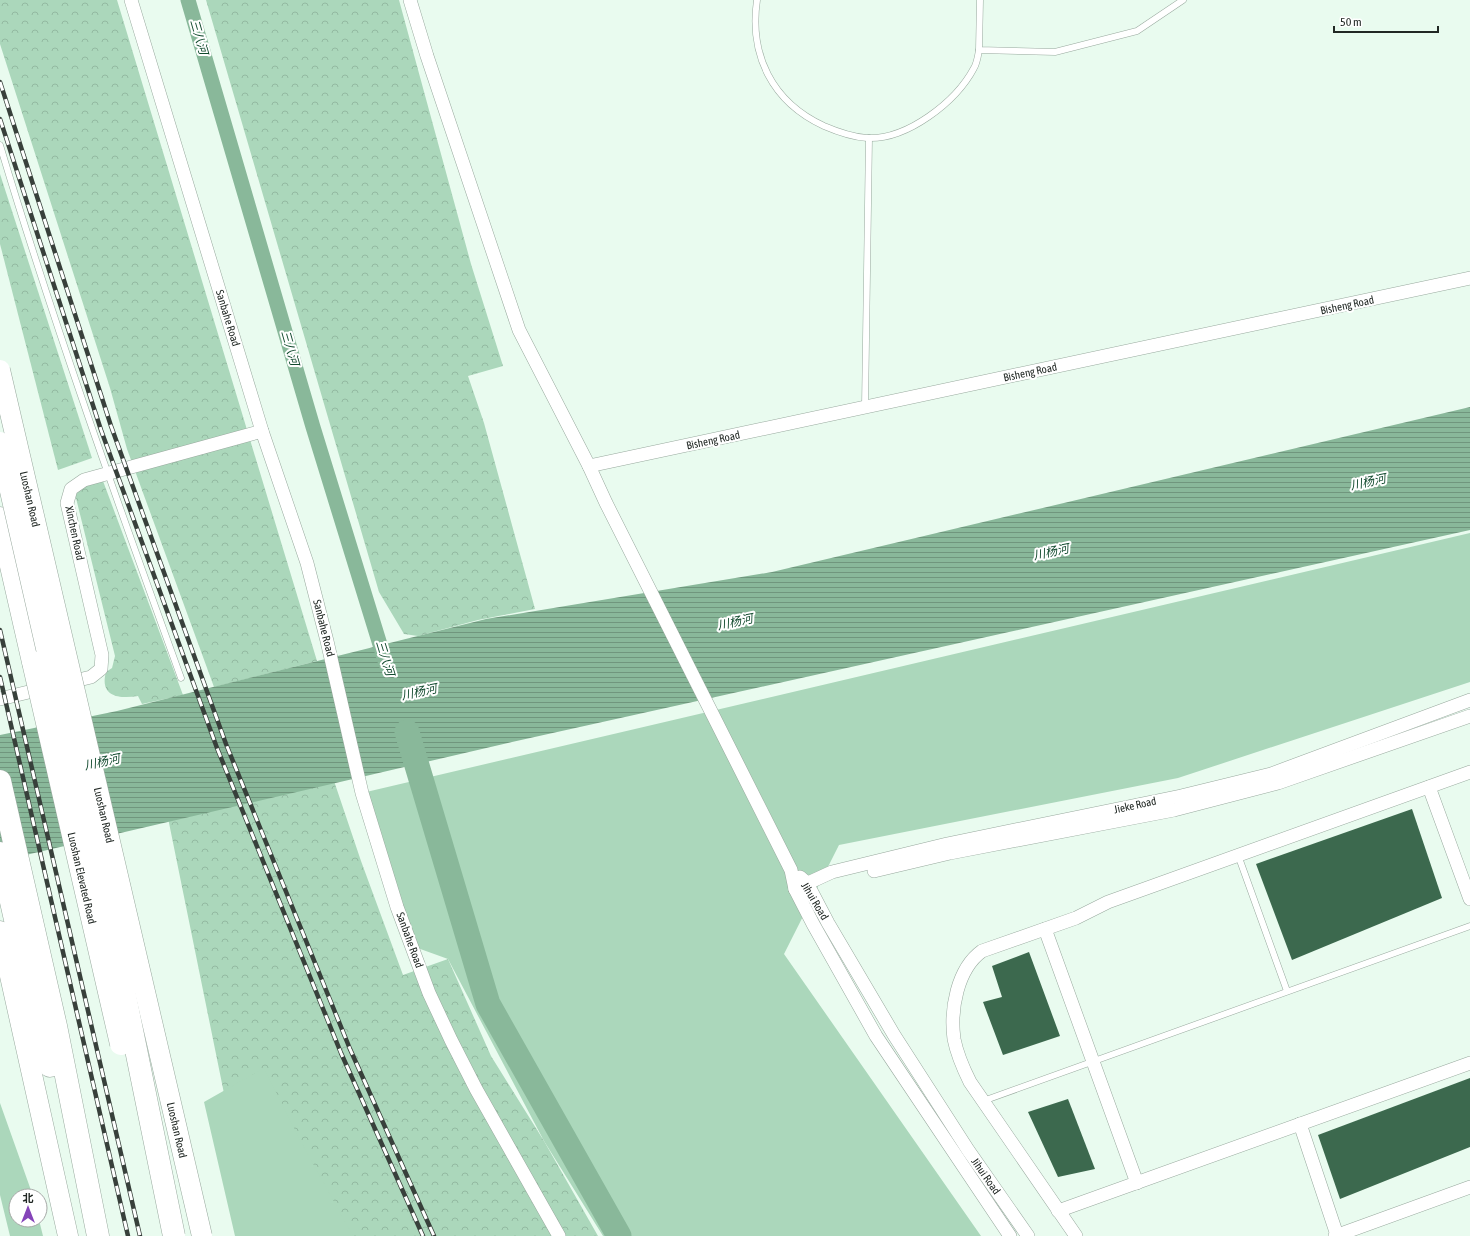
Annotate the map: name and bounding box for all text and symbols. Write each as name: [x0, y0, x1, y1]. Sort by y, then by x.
scale bar: [1334, 8, 1438, 34]
text: 50 m: [1340, 15, 1362, 29]
water label: 三八河: [187, 18, 211, 58]
street label: Sanbahe Road: [214, 288, 242, 348]
street label: Bisheng Road: [1319, 293, 1375, 317]
water label: 三八河: [278, 329, 302, 369]
street label: Bisheng Road: [1002, 360, 1058, 384]
street label: Bisheng Road: [685, 428, 741, 452]
street label: Luoshan Road: [18, 470, 42, 528]
water label: 川杨河: [1349, 471, 1389, 493]
street label: Xinchen Road: [63, 505, 87, 561]
water label: 川杨河: [1032, 541, 1072, 563]
street label: Sanbahe Road: [311, 598, 337, 658]
water label: 川杨河: [716, 611, 756, 633]
water label: 三八河: [373, 639, 398, 679]
water label: 川杨河: [400, 681, 440, 703]
water label: 川杨河: [83, 751, 123, 773]
street label: Luoshan Road: [92, 786, 116, 844]
street label: Jieke Road: [1113, 795, 1157, 815]
street label: Luoshan Elevated Road: [66, 831, 98, 925]
street label: Jihui Road: [799, 880, 831, 922]
street label: Sanbahe Road: [394, 911, 426, 969]
street label: Luoshan Road: [165, 1101, 189, 1159]
street label: Jihui Road: [969, 1155, 1003, 1197]
north arrow: [8, 1188, 48, 1228]
text: 北: [23, 1192, 34, 1204]

